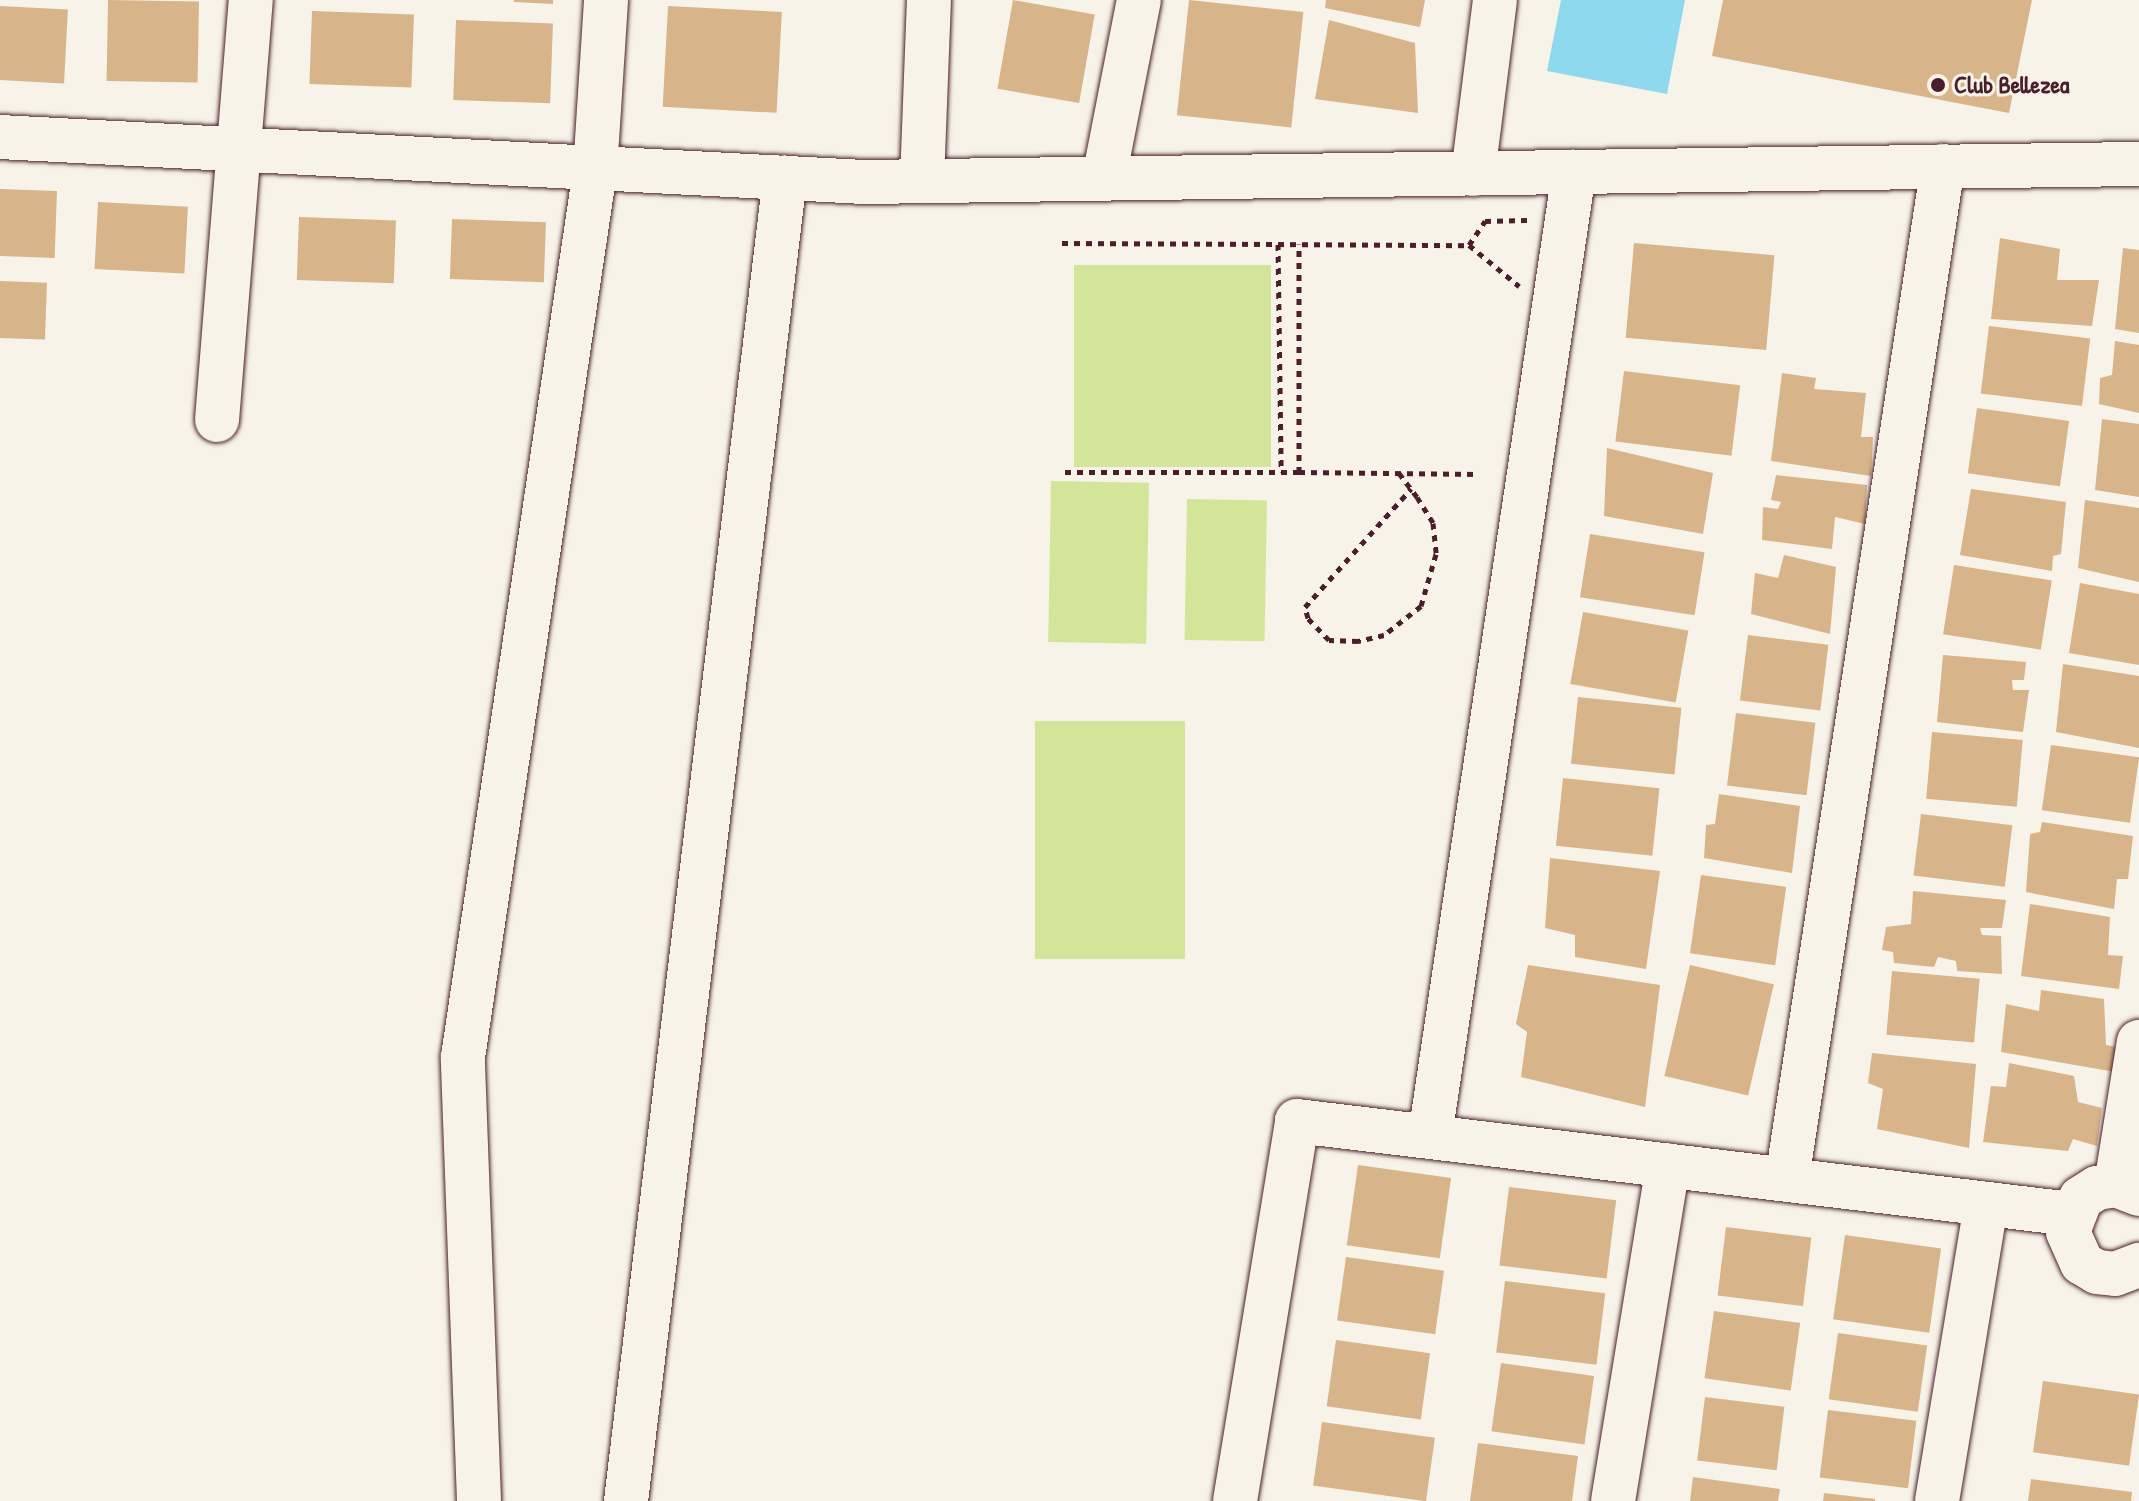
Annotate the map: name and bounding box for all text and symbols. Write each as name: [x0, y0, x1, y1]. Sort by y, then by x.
place label: Club Bellezea: [1954, 71, 2069, 99]
marker: Club Bellezea: [1929, 76, 1947, 94]

